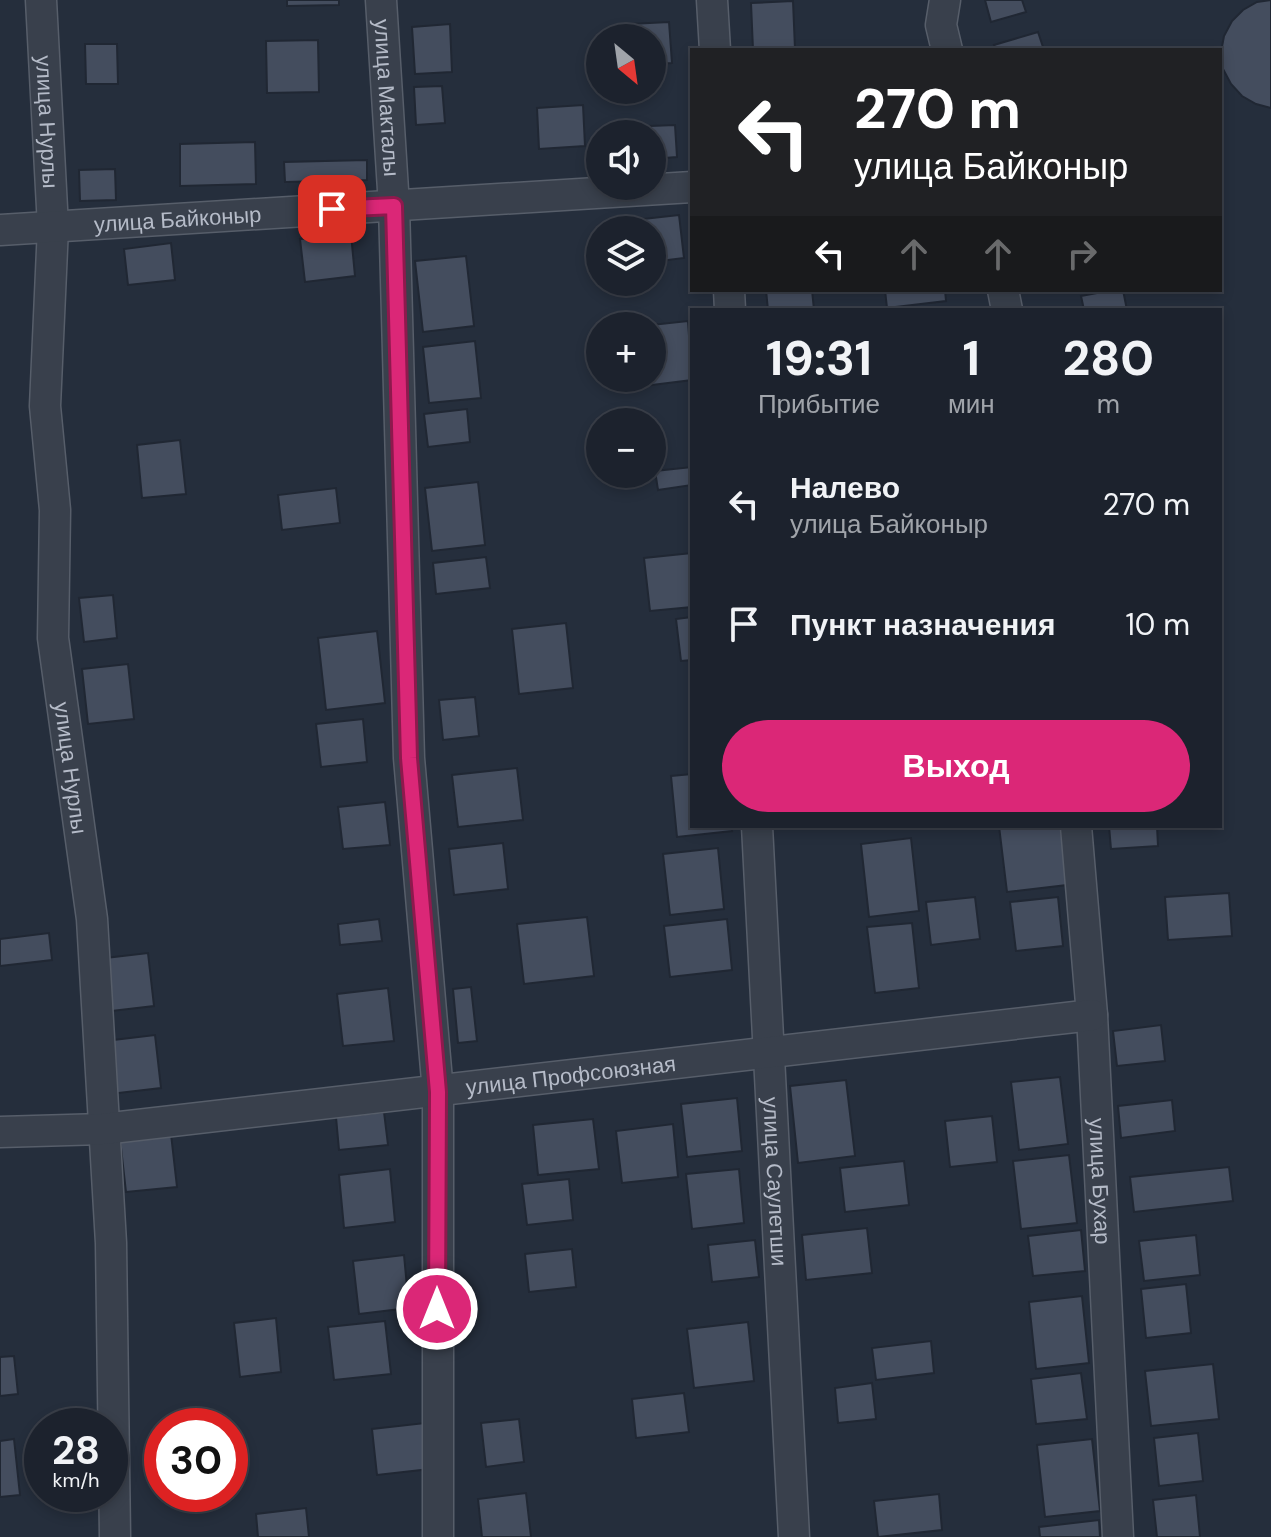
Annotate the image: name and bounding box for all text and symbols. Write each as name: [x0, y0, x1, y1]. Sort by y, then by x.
street label: улица Макталы: [367, 18, 406, 178]
north arrow: [586, 24, 666, 104]
map controls: [586, 24, 666, 488]
street label: улица Нурлы: [29, 55, 65, 189]
text: 270 m: [854, 72, 1021, 145]
icon: left: [722, 80, 826, 184]
button: sound: [586, 120, 666, 200]
text: улица Байконыр: [854, 143, 1128, 190]
pin: [298, 175, 366, 243]
icon: arrive: [310, 187, 354, 231]
street label: улица Байконыр: [93, 200, 262, 239]
button: layers: [586, 216, 666, 296]
icon: left: [808, 232, 852, 276]
icon: ahead: [892, 232, 936, 276]
icon: ahead: [976, 232, 1020, 276]
icon: right: [1060, 232, 1104, 276]
button: +: [586, 312, 666, 392]
text: 19:31: [766, 327, 872, 390]
text: 1: [963, 327, 980, 390]
text: 280: [1063, 327, 1154, 390]
text: Прибытие: [758, 387, 880, 421]
text: мин: [948, 387, 995, 421]
text: m: [1097, 387, 1120, 421]
button: −: [586, 408, 666, 488]
text: Налево: [790, 468, 900, 507]
icon: left: [722, 482, 766, 526]
text: 270 m: [1102, 485, 1190, 524]
text: улица Байконыр: [790, 507, 988, 541]
icon: arrive: [722, 602, 766, 646]
text: Пункт назначения: [790, 605, 1055, 644]
text: 10 m: [1125, 605, 1190, 644]
street label: улица Нурлы: [47, 700, 94, 836]
button: Выход: [722, 720, 1190, 812]
street label: улица Профсоюзная: [464, 1049, 677, 1102]
street label: улица Саулетши: [756, 1096, 794, 1267]
street label: улица Бухар: [1082, 1117, 1117, 1245]
position arrow: [395, 1267, 479, 1351]
speed limit sign: 30: [144, 1408, 248, 1512]
text: 28: [52, 1424, 100, 1476]
text: km/h: [52, 1467, 100, 1493]

